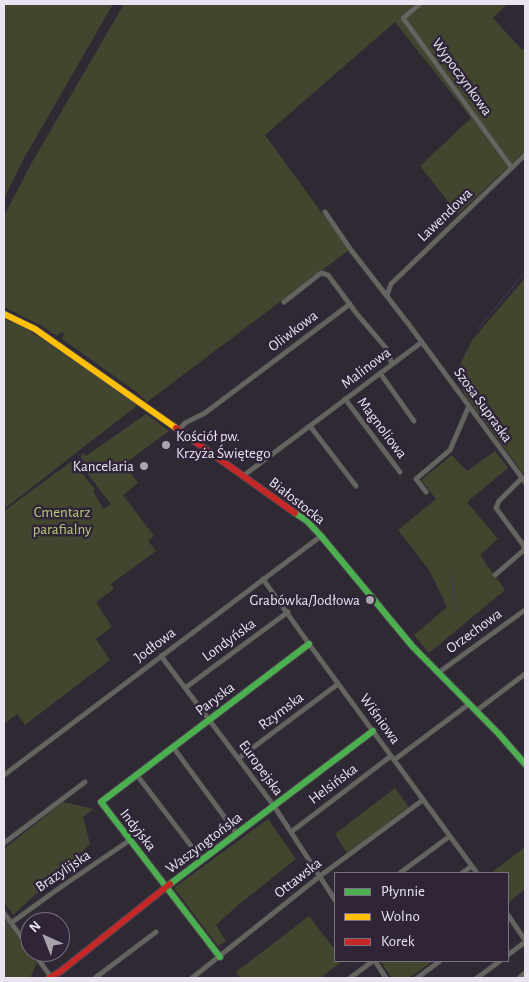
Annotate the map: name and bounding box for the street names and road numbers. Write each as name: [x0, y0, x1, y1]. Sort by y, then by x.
street label: Wypoczynkowa: [428, 35, 496, 119]
street label: Lawendowa: [414, 184, 476, 246]
street label: Oliwkowa: [265, 307, 321, 355]
street label: Malinowa: [338, 343, 394, 393]
street label: Szosa Supraska: [450, 364, 516, 446]
street label: Magnoliowa: [353, 394, 411, 462]
street label: Białostocka: [265, 473, 329, 529]
street label: Orzechowa: [443, 605, 505, 657]
street label: Londyńska: [199, 615, 259, 665]
street label: Jodłowa: [131, 624, 179, 666]
street label: Paryska: [192, 678, 238, 720]
street label: Rzymska: [255, 688, 307, 734]
street label: Wiśniowa: [356, 690, 404, 748]
street label: Europejska: [235, 737, 287, 799]
street label: Helsińska: [305, 760, 361, 808]
street label: Indyjska: [116, 805, 160, 855]
street label: Waszyngtońska: [162, 808, 246, 878]
street label: Brazylijska: [32, 846, 94, 896]
street label: Ottawska: [271, 854, 325, 902]

